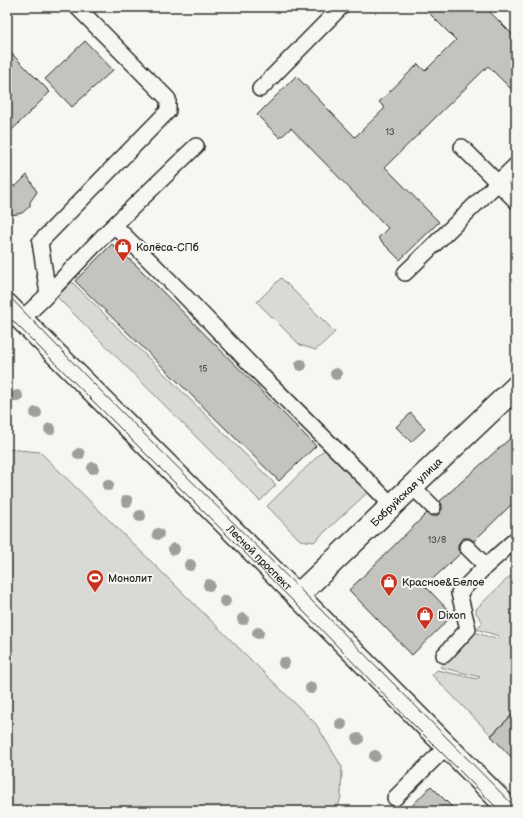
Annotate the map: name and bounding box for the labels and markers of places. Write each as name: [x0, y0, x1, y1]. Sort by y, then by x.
shop icon: Колёса-СПб: [113, 237, 133, 262]
place label: Колёса-СПб: [136, 241, 199, 254]
sports icon: Монолит: [85, 568, 105, 593]
place label: Монолит: [108, 572, 152, 585]
shop icon: Красное&Белое: [379, 572, 399, 597]
place label: Красное&Белое: [402, 576, 484, 589]
shop icon: Dixon: [415, 605, 435, 630]
place label: Dixon: [438, 609, 466, 622]

